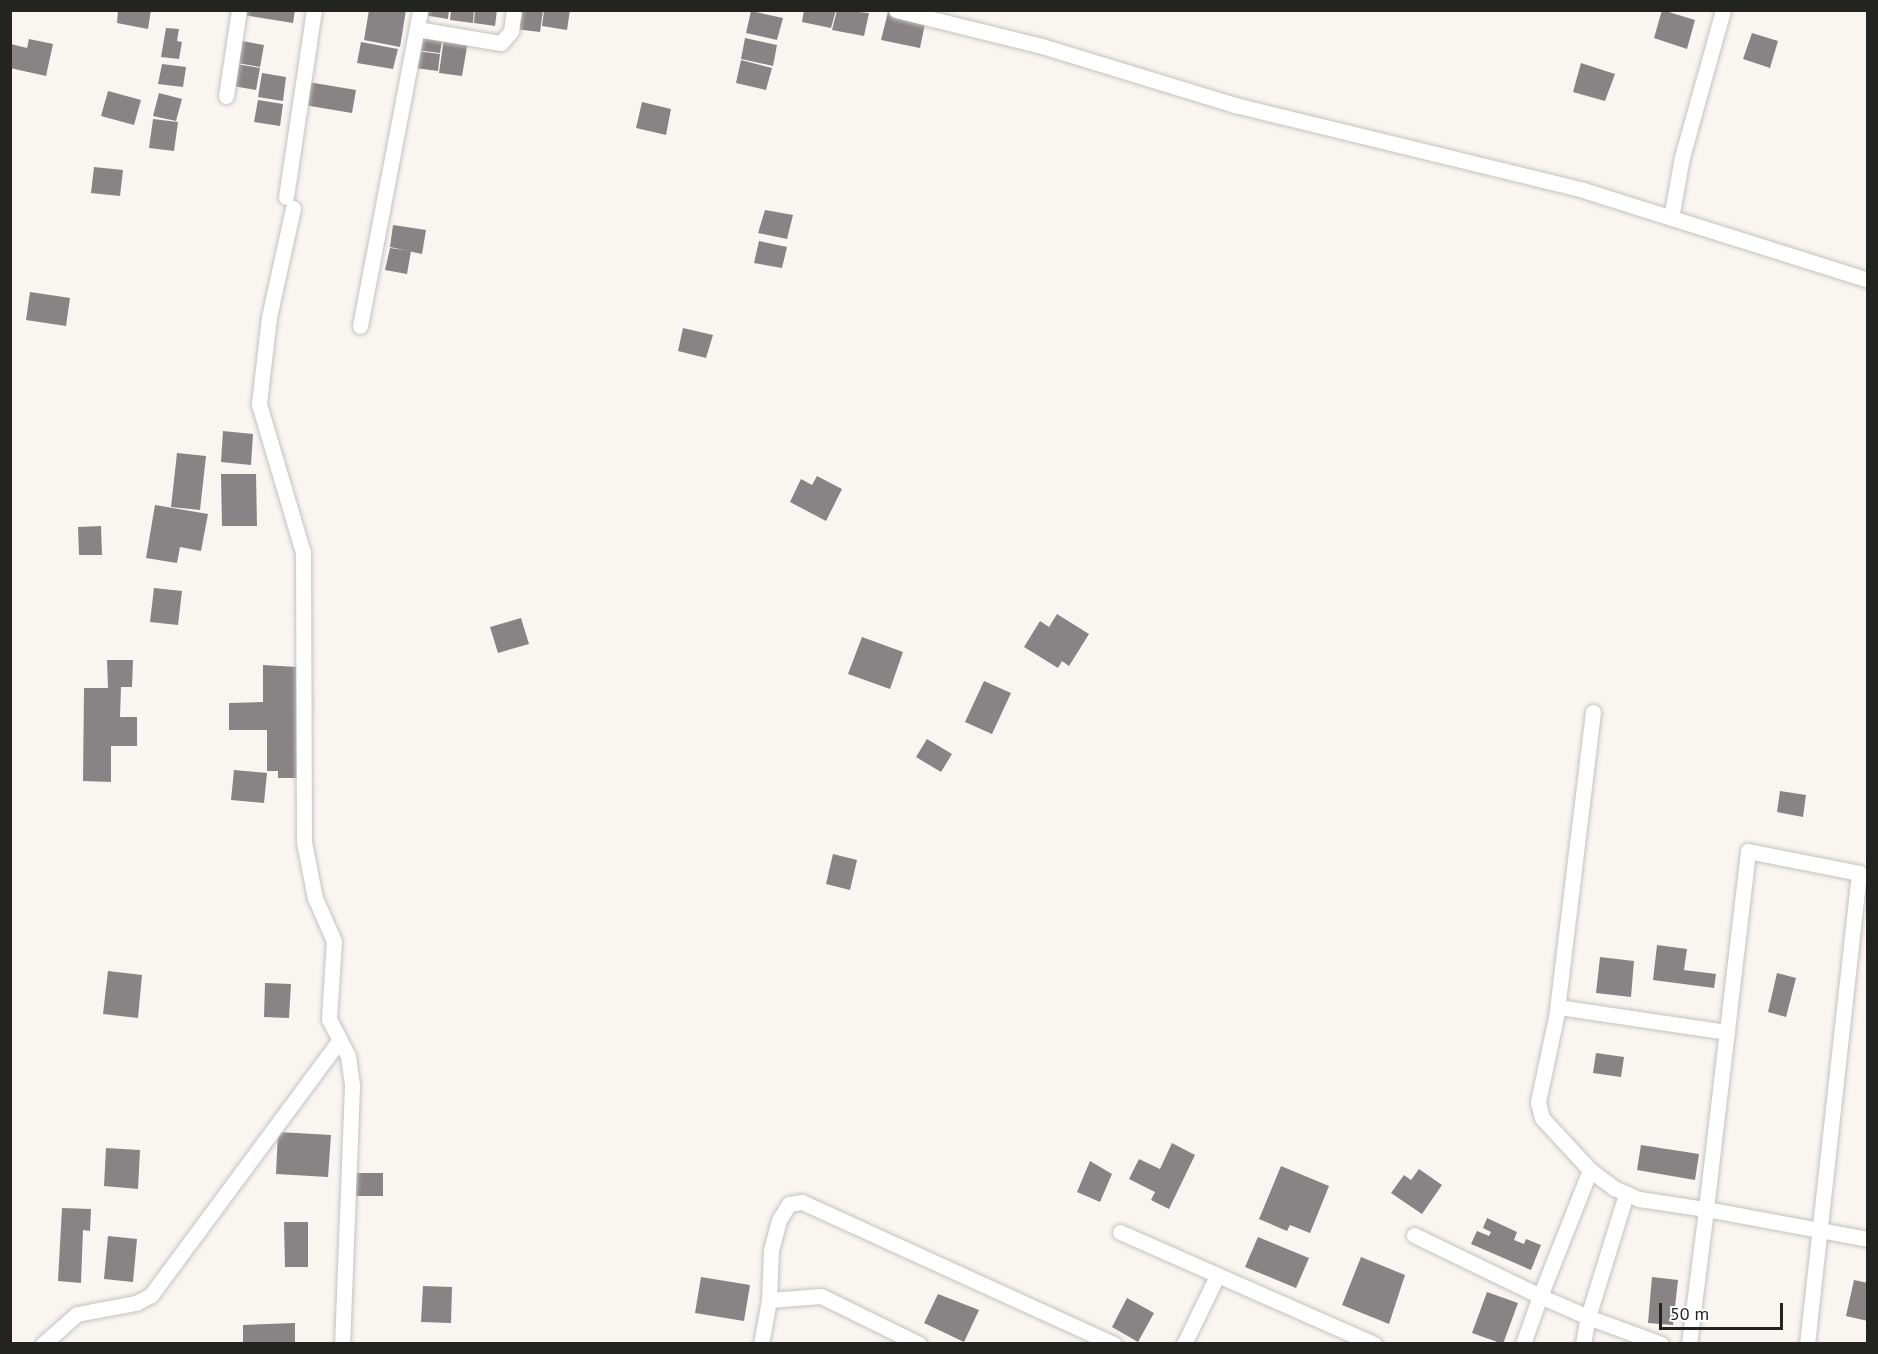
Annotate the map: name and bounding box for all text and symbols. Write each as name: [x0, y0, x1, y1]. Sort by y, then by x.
scale bar: [1662, 1291, 1786, 1329]
text: 50 m: [1670, 1302, 1709, 1325]

